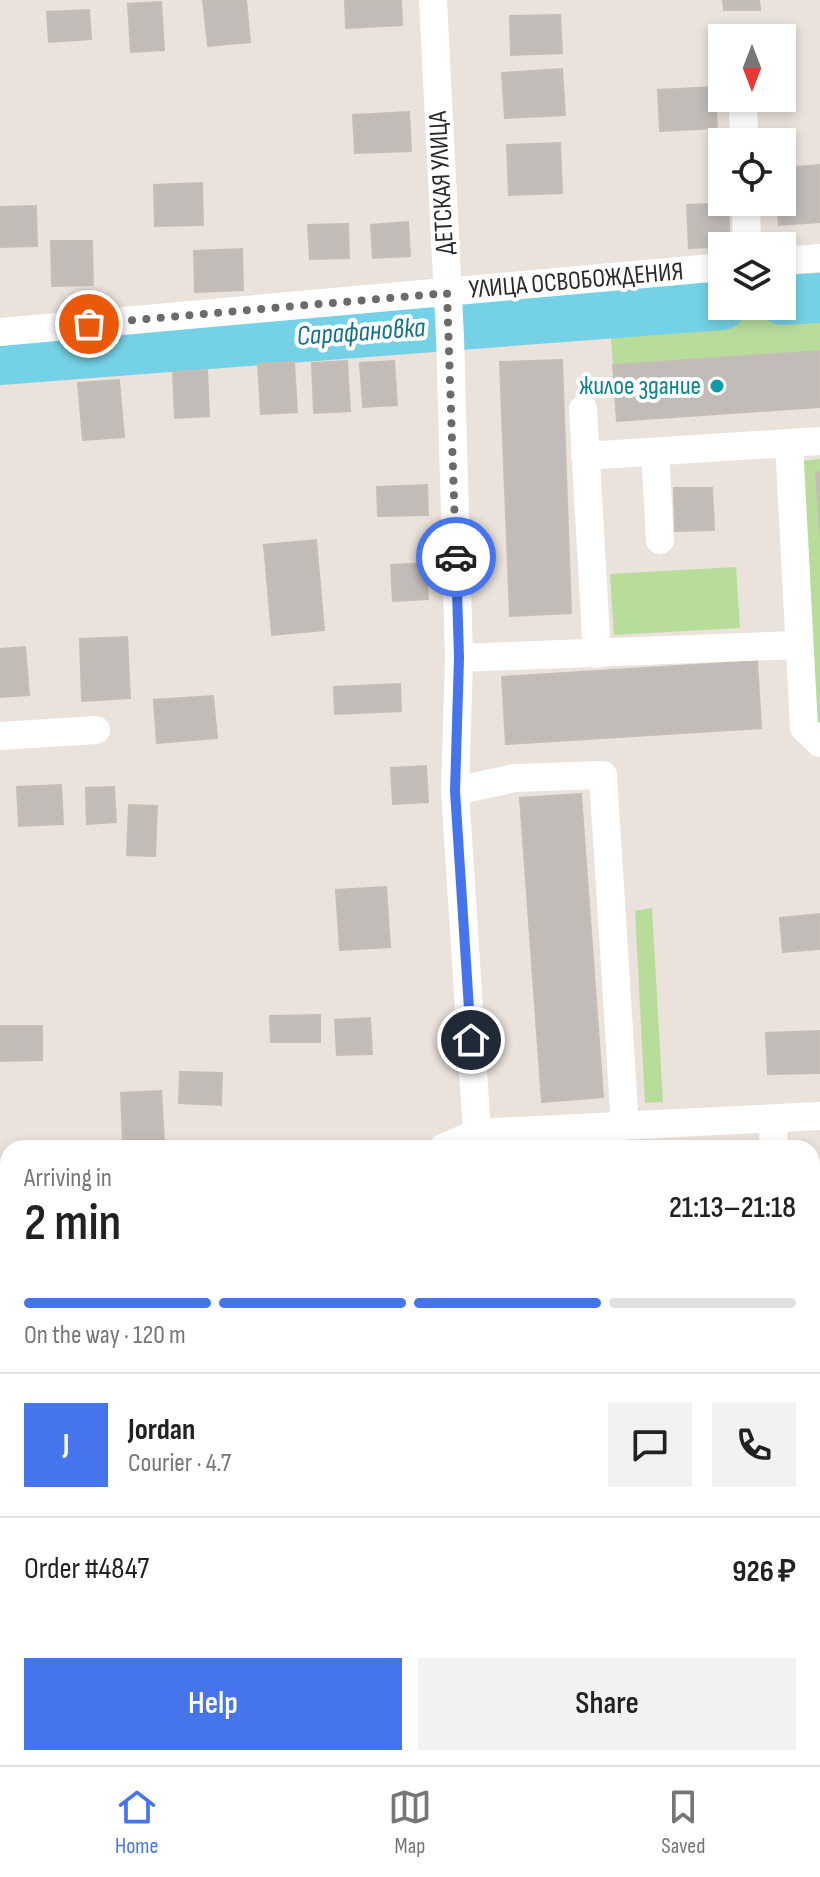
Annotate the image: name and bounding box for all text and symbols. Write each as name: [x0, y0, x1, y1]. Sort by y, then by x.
north arrow: [708, 24, 796, 112]
map controls: [708, 24, 796, 320]
street label: ДЕТСКАЯ УЛИЦА: [423, 110, 461, 255]
button: locate: [708, 128, 796, 216]
button: layers: [708, 232, 796, 320]
street label: УЛИЦА ОСВОБОЖДЕНИЯ: [467, 256, 685, 306]
pin: [55, 290, 123, 358]
icon: bag: [67, 302, 111, 346]
water label: Сарафановка: [296, 311, 427, 353]
place label: жилое здание: [579, 371, 701, 402]
marker: жилое здание: [708, 377, 726, 395]
courier: [416, 517, 496, 597]
icon: car: [434, 535, 478, 579]
pin: [437, 1006, 505, 1074]
icon: home: [449, 1018, 493, 1062]
text: Arriving in: [24, 1163, 112, 1194]
text: 21:13–21:18: [669, 1190, 796, 1226]
text: 2 min: [24, 1192, 121, 1255]
text: On the way · 120 m: [24, 1320, 186, 1351]
button: chat: [608, 1403, 692, 1487]
button: phone: [712, 1403, 796, 1487]
text: Jordan: [128, 1412, 195, 1448]
text: J: [63, 1427, 69, 1463]
text: Courier · 4.7: [128, 1448, 231, 1479]
text: Order #4847: [24, 1551, 149, 1587]
text: 926 ₽: [732, 1554, 796, 1590]
button: Help: [24, 1658, 402, 1750]
button: Share: [418, 1658, 796, 1750]
tab: Home: [115, 1785, 159, 1860]
tab: Map: [388, 1785, 432, 1860]
tab: Saved: [661, 1785, 705, 1860]

